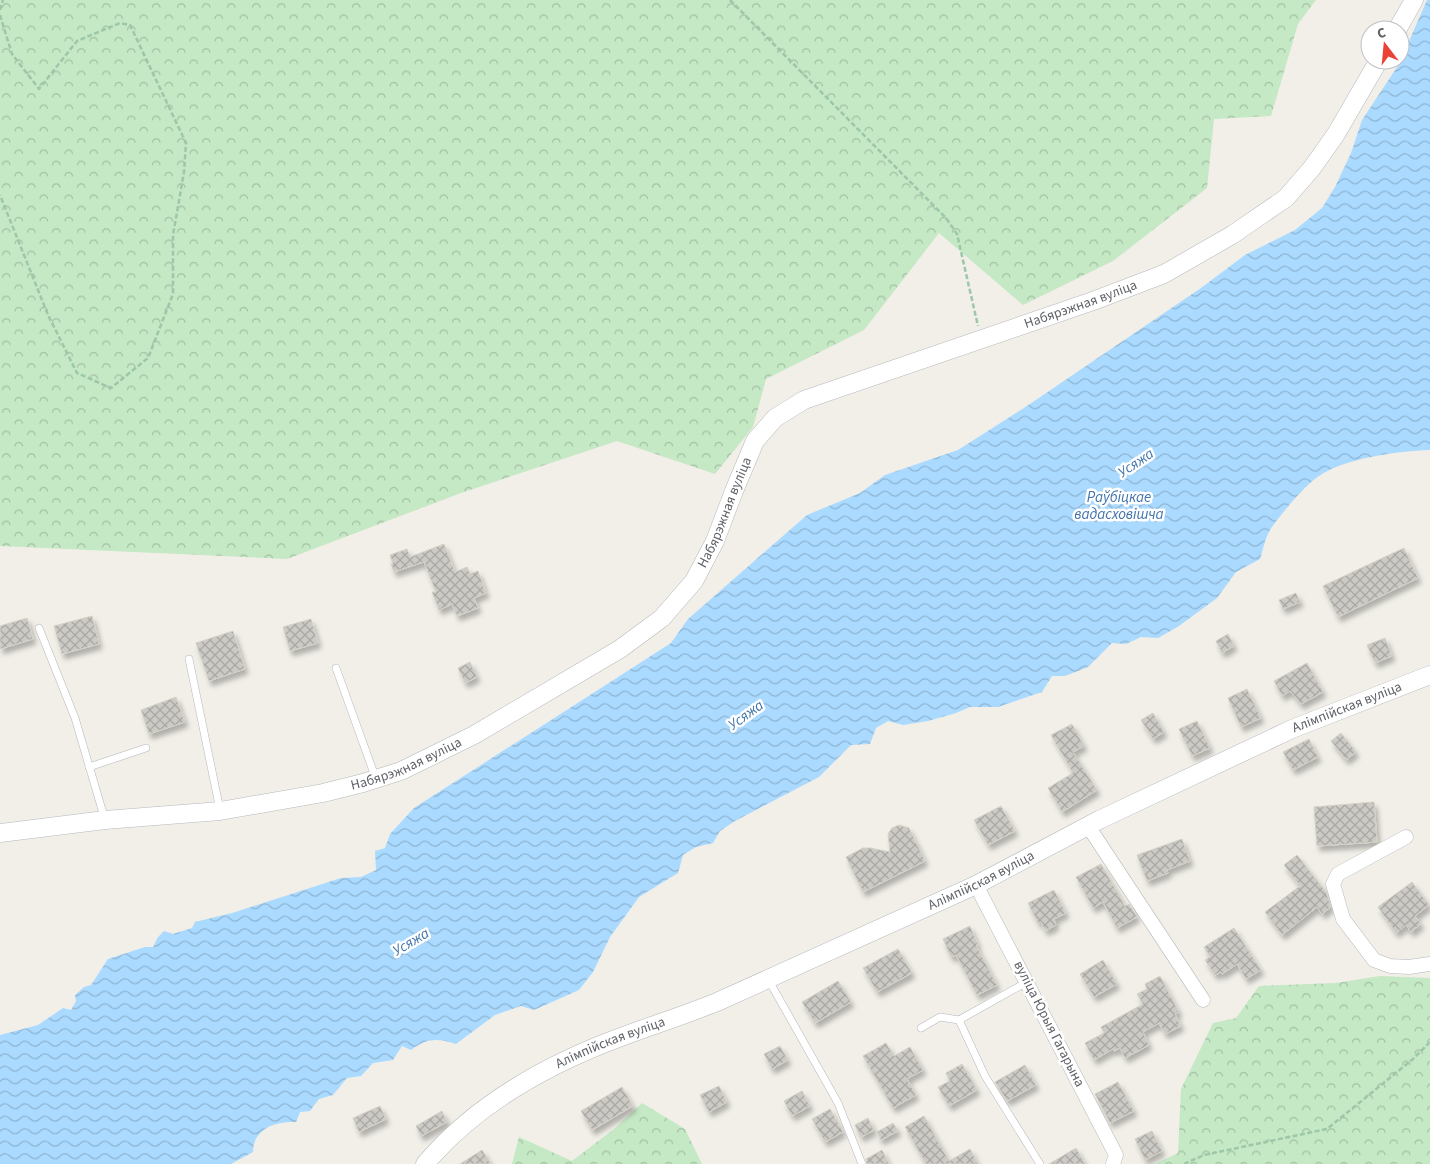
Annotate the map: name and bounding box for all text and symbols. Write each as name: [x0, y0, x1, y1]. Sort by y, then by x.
north arrow: [1360, 20, 1410, 70]
text: С: [1375, 23, 1388, 44]
street label: Набярэжная вуліца: [1022, 275, 1140, 334]
water label: Усяжа: [1114, 443, 1158, 483]
street label: Набярэжная вуліца: [693, 454, 757, 572]
water label: Раўбіцкае вадасховішча: [1074, 487, 1164, 525]
street label: Алімпійская вуліца: [1289, 677, 1405, 738]
water label: Усяжа: [724, 695, 768, 735]
street label: Набярэжная вуліца: [349, 733, 465, 796]
street label: Алімпійская вуліца: [925, 846, 1038, 915]
water label: Усяжа: [389, 923, 433, 961]
street label: вуліца Юрыя Гагарына: [1008, 957, 1090, 1091]
street label: Алімпійская вуліца: [552, 1012, 668, 1074]

